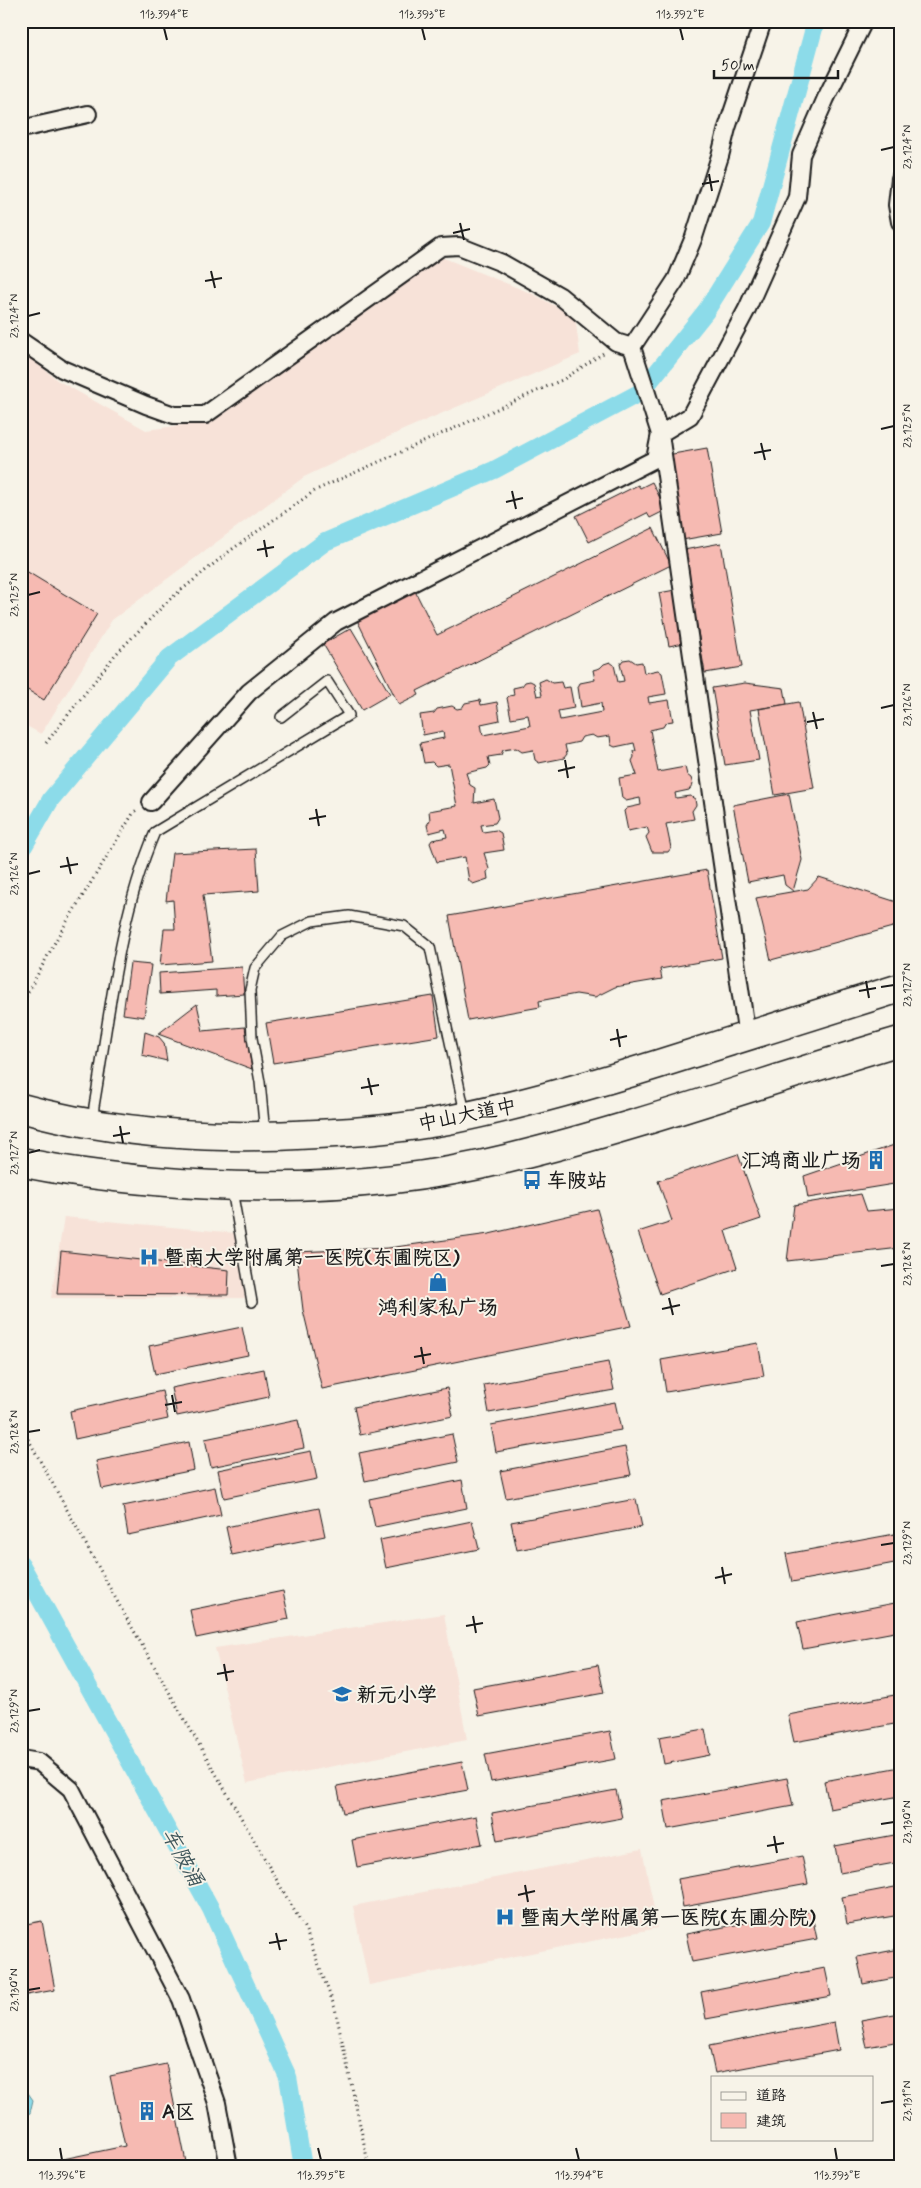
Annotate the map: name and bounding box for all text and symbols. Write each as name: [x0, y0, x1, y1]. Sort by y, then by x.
text: 113.394°E: [140, 7, 188, 23]
text: 113.393°E: [399, 7, 445, 23]
text: 113.392°E: [655, 7, 705, 23]
scale bar: [714, 48, 837, 80]
text: 50 m: [721, 56, 755, 76]
text: 23.124°N: [900, 125, 916, 169]
text: 23.124°N: [7, 294, 23, 338]
text: 23.125°N: [900, 404, 916, 448]
text: 23.125°N: [7, 573, 23, 617]
text: 23.126°N: [900, 683, 916, 727]
text: 23.126°N: [7, 852, 23, 896]
text: 23.127°N: [900, 963, 916, 1007]
street label: 中山大道中: [416, 1093, 519, 1138]
text: 23.127°N: [7, 1131, 23, 1175]
place label: 汇鸿商业广场: [741, 1148, 861, 1175]
building icon: 汇鸿商业广场: [865, 1149, 887, 1171]
place label: 车陂站: [547, 1168, 607, 1195]
bus stop icon: 车陂站: [521, 1169, 543, 1191]
text: 23.128°N: [900, 1242, 916, 1286]
place label: 暨南大学附属第一医院(东圃院区): [164, 1245, 461, 1272]
hospital icon: 暨南大学附属第一医院(东圃院区): [138, 1246, 160, 1268]
shop icon: 鸿利家私广场: [427, 1271, 449, 1293]
place label: 鸿利家私广场: [378, 1295, 498, 1322]
text: 23.128°N: [7, 1410, 23, 1454]
text: 23.129°N: [900, 1521, 916, 1565]
place label: 新元小学: [357, 1682, 437, 1709]
school or university icon: 新元小学: [331, 1683, 353, 1705]
text: 23.129°N: [7, 1689, 23, 1733]
text: 23.130°N: [900, 1800, 916, 1844]
water label: 车陂涌: [155, 1823, 210, 1893]
place label: 暨南大学附属第一医院(东圃分院): [520, 1905, 817, 1932]
hospital icon: 暨南大学附属第一医院(东圃分院): [494, 1906, 516, 1928]
text: 23.130°N: [7, 1968, 23, 2012]
legend: [711, 2076, 874, 2140]
text: 23.131°N: [900, 2081, 916, 2121]
text: 道路: [756, 2086, 786, 2106]
place label: A区: [162, 2099, 195, 2126]
building icon: A区: [136, 2100, 158, 2122]
text: 建筑: [756, 2112, 786, 2132]
text: 113.396°E: [38, 2168, 86, 2184]
text: 113.395°E: [297, 2168, 345, 2184]
text: 113.394°E: [555, 2168, 603, 2184]
text: 113.393°E: [814, 2168, 860, 2184]

